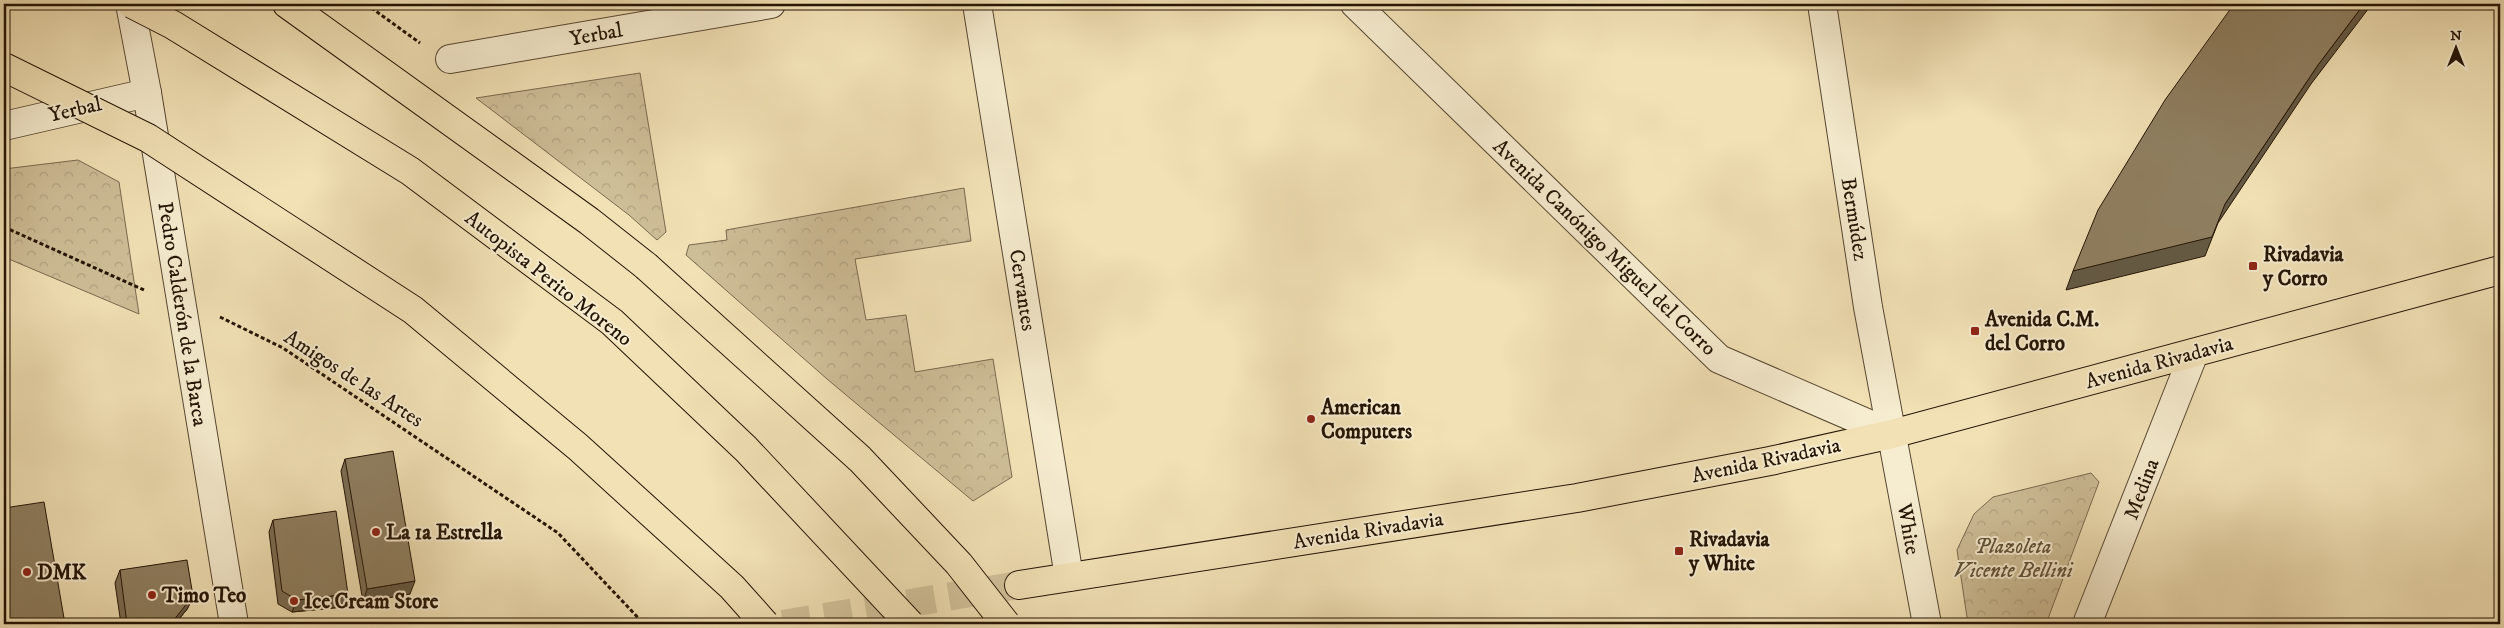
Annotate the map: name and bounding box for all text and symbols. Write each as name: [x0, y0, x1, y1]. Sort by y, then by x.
street label: Yerbal: [568, 17, 625, 52]
north arrow: [2432, 22, 2482, 72]
text: N: [2450, 27, 2462, 45]
street label: Yerbal: [46, 91, 105, 129]
street label: Avenida Canónigo Miguel del Corro: [1487, 134, 1722, 362]
street label: Bermúdez: [1835, 176, 1873, 263]
street label: Pedro Calderón de la Barca: [151, 200, 213, 428]
street label: Autopista Perito Moreno: [459, 205, 637, 352]
place label: Rivadavia y Corro: [2262, 242, 2345, 292]
street label: Cervantes: [1003, 248, 1041, 333]
marker: Rivadavia y Corro: [2247, 260, 2259, 272]
place label: Avenida C.M. del Corro: [1984, 307, 2099, 357]
street label: Amigos de las Artes: [279, 324, 428, 433]
marker: Avenida C.M. del Corro: [1969, 325, 1981, 337]
street label: Avenida Rivadavia: [2083, 331, 2236, 395]
place label: American Computers: [1320, 395, 1412, 445]
marker: American Computers: [1305, 413, 1317, 425]
street label: Avenida Rivadavia: [1689, 432, 1843, 489]
street label: Medina: [2118, 455, 2165, 524]
street label: White: [1891, 501, 1925, 557]
street label: Avenida Rivadavia: [1291, 506, 1445, 556]
place label: La 1a Estrella: [386, 520, 503, 546]
marker: La 1a Estrella: [370, 526, 382, 538]
place label: Rivadavia y White: [1688, 527, 1771, 577]
park label: Plazoleta Vicente Bellini: [1953, 534, 2074, 584]
marker: Rivadavia y White: [1673, 545, 1685, 557]
place label: DMK: [37, 560, 88, 586]
marker: DMK: [21, 566, 33, 578]
place label: Timo Teo: [161, 583, 246, 609]
marker: Timo Teo: [146, 589, 158, 601]
place label: Ice Cream Store: [304, 589, 439, 615]
marker: Ice Cream Store: [288, 595, 300, 607]

